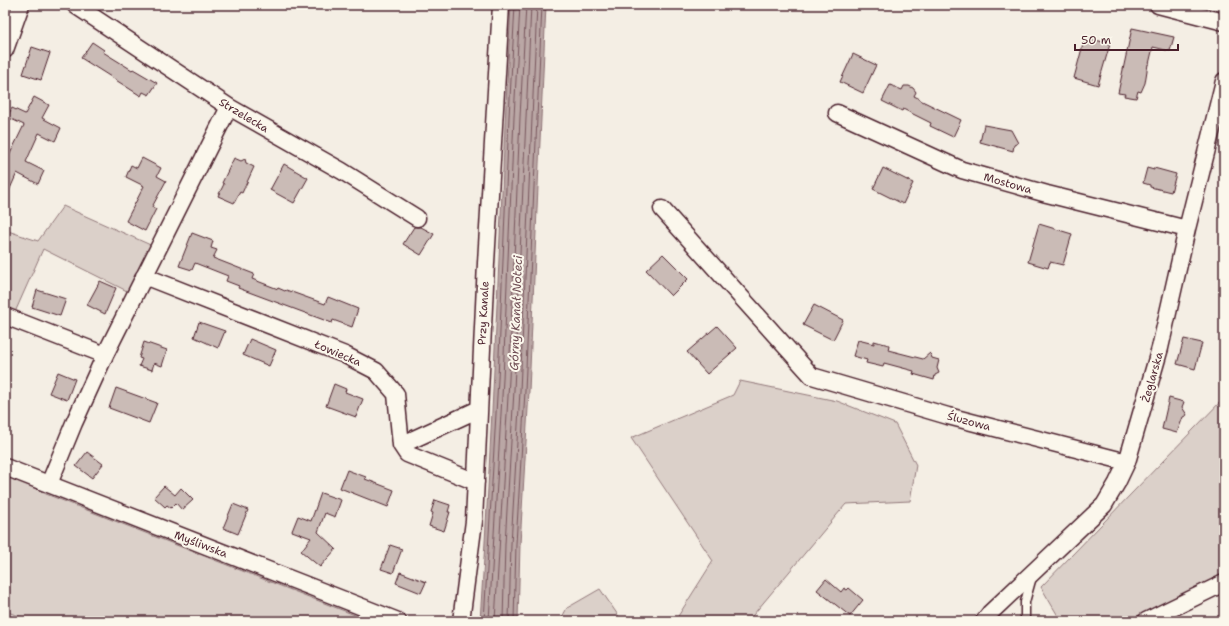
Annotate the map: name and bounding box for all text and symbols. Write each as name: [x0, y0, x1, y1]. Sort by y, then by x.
scale bar: [1075, 26, 1178, 52]
text: 50 m: [1081, 32, 1111, 48]
street label: Strzelecka: [216, 95, 272, 136]
street label: Mostowa: [982, 169, 1034, 198]
water label: Górny Kanał Noteci: [506, 255, 526, 371]
street label: Przy Kanale: [474, 281, 493, 345]
street label: Łowiecka: [311, 337, 363, 370]
street label: Żeglarska: [1138, 350, 1167, 404]
street label: Śluzowa: [946, 408, 993, 435]
street label: Myśliwska: [172, 527, 230, 562]

